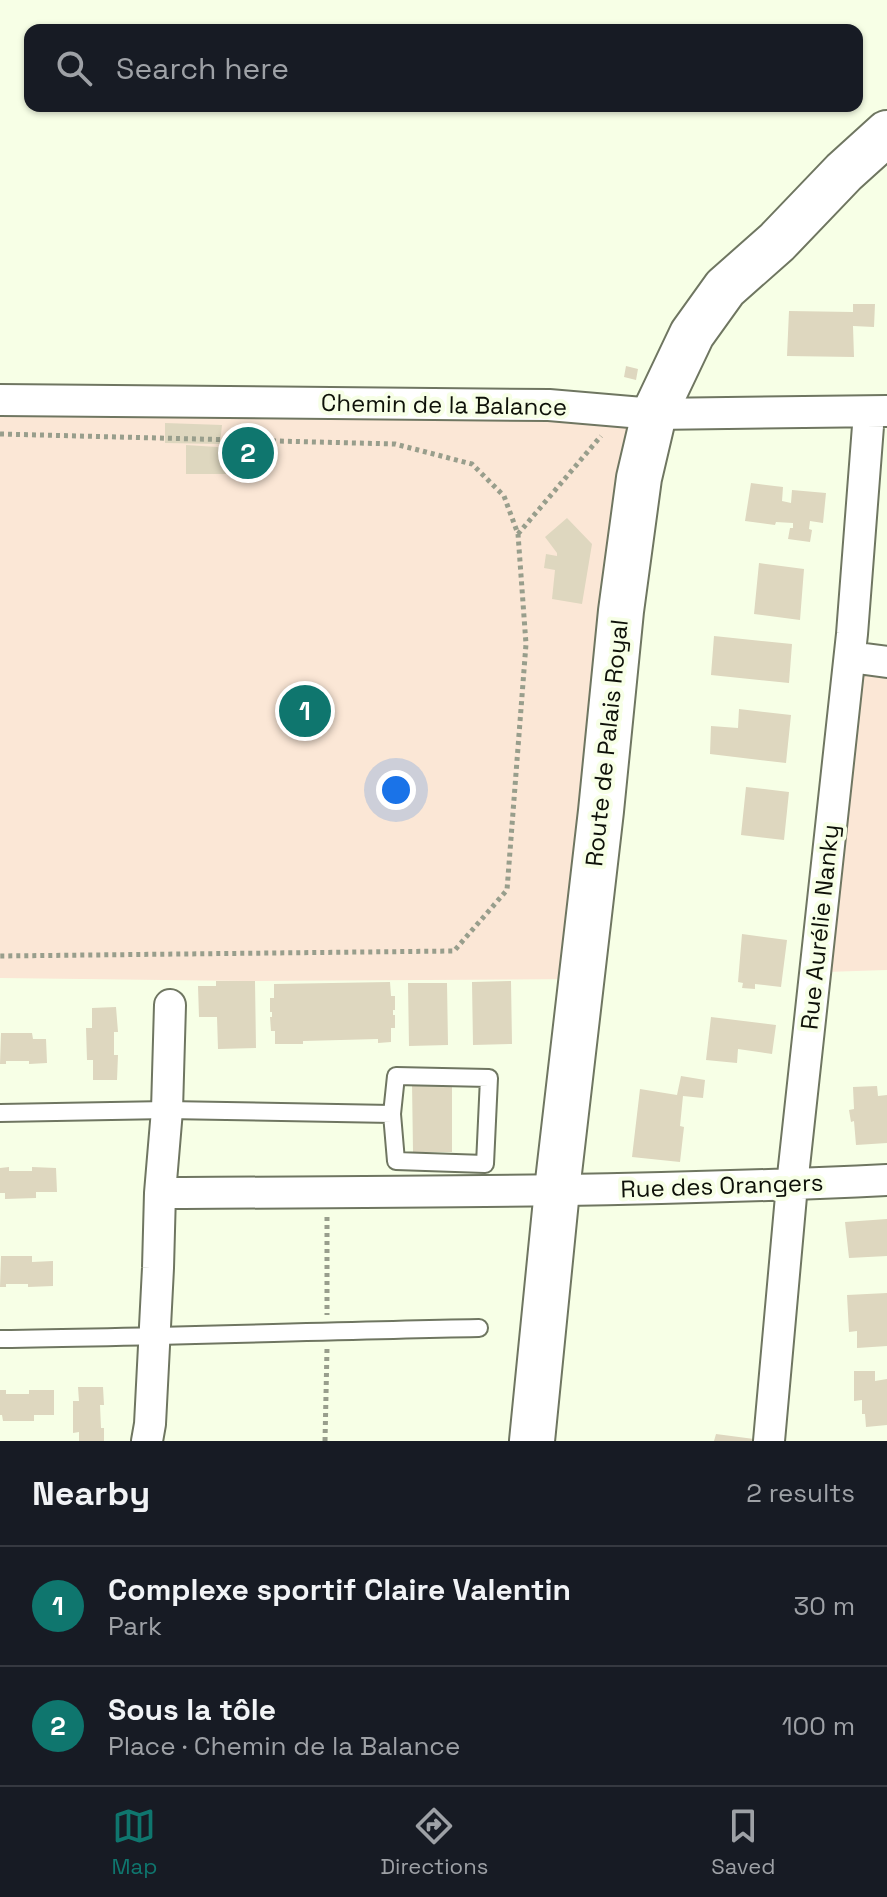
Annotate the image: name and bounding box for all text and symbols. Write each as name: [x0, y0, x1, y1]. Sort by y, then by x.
search box: [24, 24, 863, 112]
icon: search: [52, 46, 96, 90]
text: Search here: [116, 49, 289, 88]
street label: Chemin de la Balance: [321, 387, 567, 422]
pin: 2: [222, 423, 274, 483]
street label: Route de Palais Royal: [578, 618, 635, 868]
pin: 1: [279, 681, 331, 741]
your location: [376, 770, 416, 810]
street label: Rue Aurélie Nanky: [793, 823, 846, 1031]
street label: Rue des Orangers: [620, 1166, 824, 1205]
text: Nearby: [32, 1472, 150, 1515]
text: 2 results: [746, 1476, 855, 1510]
text: Complexe sportif Claire Valentin: [108, 1570, 571, 1609]
text: 1: [52, 1589, 64, 1623]
text: 30 m: [794, 1589, 855, 1623]
text: Park: [108, 1609, 162, 1643]
text: Sous la tôle: [108, 1690, 276, 1729]
text: 2: [50, 1709, 66, 1743]
text: 100 m: [782, 1709, 855, 1743]
text: Place · Chemin de la Balance: [108, 1729, 460, 1763]
tab: Map: [112, 1804, 157, 1880]
tab: Directions: [380, 1804, 488, 1880]
tab: Saved: [711, 1804, 775, 1880]

